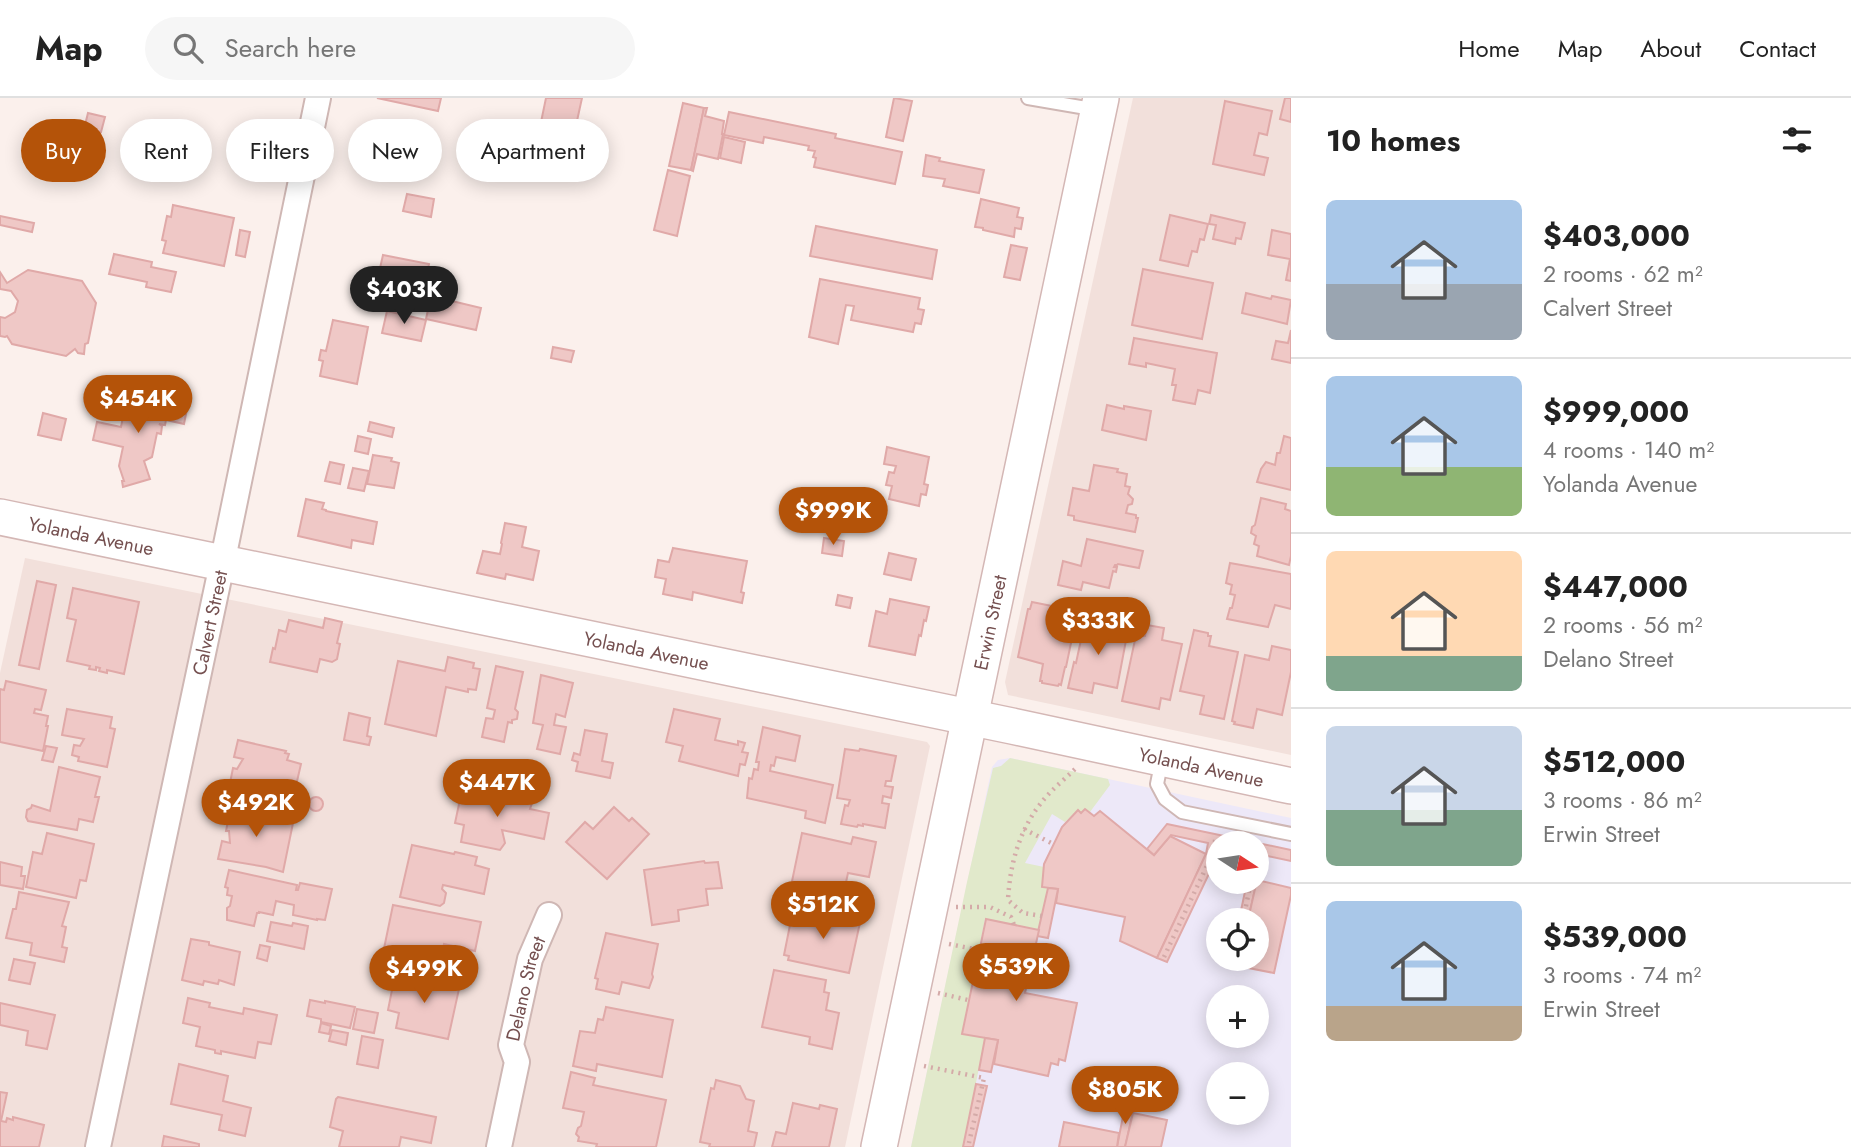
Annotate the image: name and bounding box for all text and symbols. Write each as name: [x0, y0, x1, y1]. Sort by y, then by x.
search box: [145, 17, 635, 80]
text: Map: [35, 25, 103, 72]
icon: search: [169, 29, 207, 67]
text: Search here: [225, 29, 356, 67]
text: Home: [1458, 31, 1520, 66]
text: Map: [1558, 31, 1602, 66]
text: About: [1640, 31, 1701, 66]
text: Contact: [1739, 31, 1816, 66]
chip: Buy: [21, 119, 106, 182]
chip: Rent: [120, 119, 212, 182]
chip: Filters: [226, 119, 334, 182]
chip: New: [348, 119, 442, 182]
chip: Apartment: [456, 119, 609, 182]
text: 10 homes: [1326, 119, 1460, 162]
icon: filters: [1778, 121, 1816, 159]
text: $403,000: [1543, 214, 1690, 257]
icon: home: [1382, 228, 1466, 312]
text: 2 rooms · 62 m²: [1543, 257, 1703, 291]
pin: $403K: [355, 266, 453, 326]
text: $403K: [366, 272, 442, 306]
text: Calvert Street: [1543, 291, 1672, 325]
pin: $454K: [89, 376, 187, 435]
text: $454K: [99, 381, 177, 415]
text: $999,000: [1543, 390, 1689, 433]
icon: home: [1382, 404, 1466, 488]
text: 4 rooms · 140 m²: [1543, 433, 1714, 467]
text: Yolanda Avenue: [1543, 467, 1697, 501]
pin: $999K: [784, 488, 882, 547]
text: $999K: [795, 493, 871, 527]
street label: Yolanda Avenue: [26, 510, 156, 562]
text: $447,000: [1543, 565, 1688, 608]
street label: Calvert Street: [185, 567, 234, 678]
street label: Erwin Street: [967, 572, 1013, 673]
icon: home: [1382, 579, 1466, 663]
pin: $333K: [1049, 598, 1147, 657]
text: $333K: [1061, 603, 1135, 637]
text: 2 rooms · 56 m²: [1543, 608, 1703, 642]
street label: Yolanda Avenue: [581, 624, 712, 677]
text: Delano Street: [1543, 642, 1673, 676]
street label: Yolanda Avenue: [1136, 740, 1267, 793]
text: $512,000: [1543, 740, 1685, 783]
icon: home: [1382, 754, 1466, 838]
pin: $447K: [448, 760, 546, 819]
text: $447K: [459, 765, 535, 799]
pin: $492K: [207, 780, 305, 839]
text: 3 rooms · 86 m²: [1543, 783, 1702, 817]
text: $492K: [218, 785, 294, 819]
text: Erwin Street: [1543, 817, 1660, 851]
north arrow: [1206, 831, 1269, 894]
map controls: [1206, 831, 1269, 1125]
pin: $512K: [774, 882, 872, 941]
text: $512K: [787, 887, 859, 921]
button: locate: [1206, 908, 1269, 971]
text: $539,000: [1543, 915, 1687, 958]
icon: home: [1382, 929, 1466, 1013]
street label: Delano Street: [499, 931, 552, 1044]
pin: $539K: [967, 944, 1065, 1003]
pin: $499K: [375, 946, 473, 1005]
text: $539K: [979, 949, 1053, 983]
text: $499K: [385, 951, 463, 985]
text: 3 rooms · 74 m²: [1543, 958, 1701, 992]
button: +: [1206, 985, 1269, 1048]
text: Erwin Street: [1543, 992, 1660, 1026]
button: −: [1206, 1062, 1269, 1125]
pin: $805K: [1076, 1066, 1174, 1126]
text: $805K: [1088, 1072, 1162, 1106]

